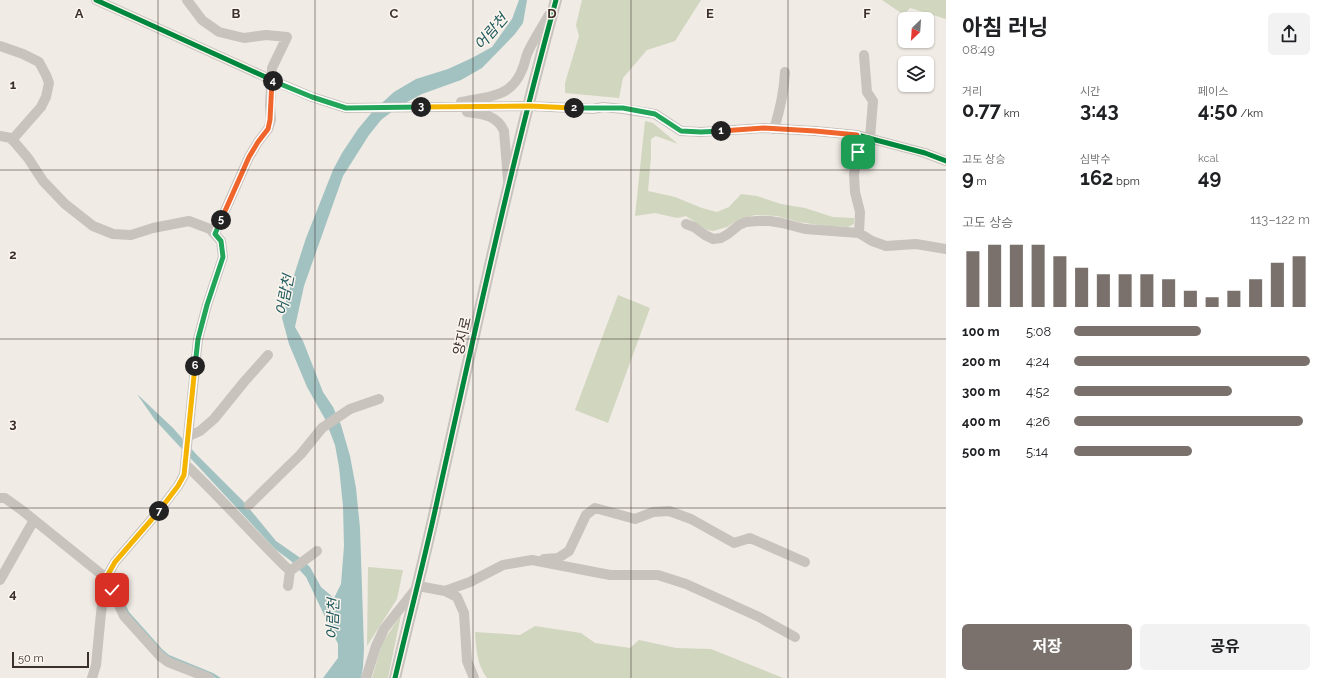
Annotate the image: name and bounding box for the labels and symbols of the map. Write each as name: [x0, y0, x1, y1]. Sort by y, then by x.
text: A: [75, 6, 84, 21]
text: B: [232, 6, 241, 21]
text: C: [390, 6, 399, 21]
text: D: [547, 6, 557, 21]
text: E: [706, 6, 714, 21]
text: F: [863, 6, 871, 21]
water label: 어람천: [471, 9, 513, 54]
north arrow: [898, 12, 934, 48]
pin: 4: [263, 71, 283, 91]
text: 1: [10, 77, 17, 92]
pin: 3: [411, 97, 431, 117]
pin: 2: [564, 98, 584, 118]
pin: 1: [711, 121, 731, 141]
pin: [841, 135, 875, 169]
pin: 5: [211, 210, 231, 230]
text: 2: [9, 247, 17, 262]
water label: 어람천: [272, 271, 298, 317]
street label: 양지로: [450, 315, 474, 357]
pin: 6: [185, 356, 205, 376]
text: 3: [9, 416, 17, 431]
pin: 7: [149, 501, 169, 521]
pin: [95, 573, 129, 607]
text: 4: [9, 586, 17, 601]
water label: 어람천: [323, 596, 343, 640]
scale bar: [12, 650, 89, 669]

